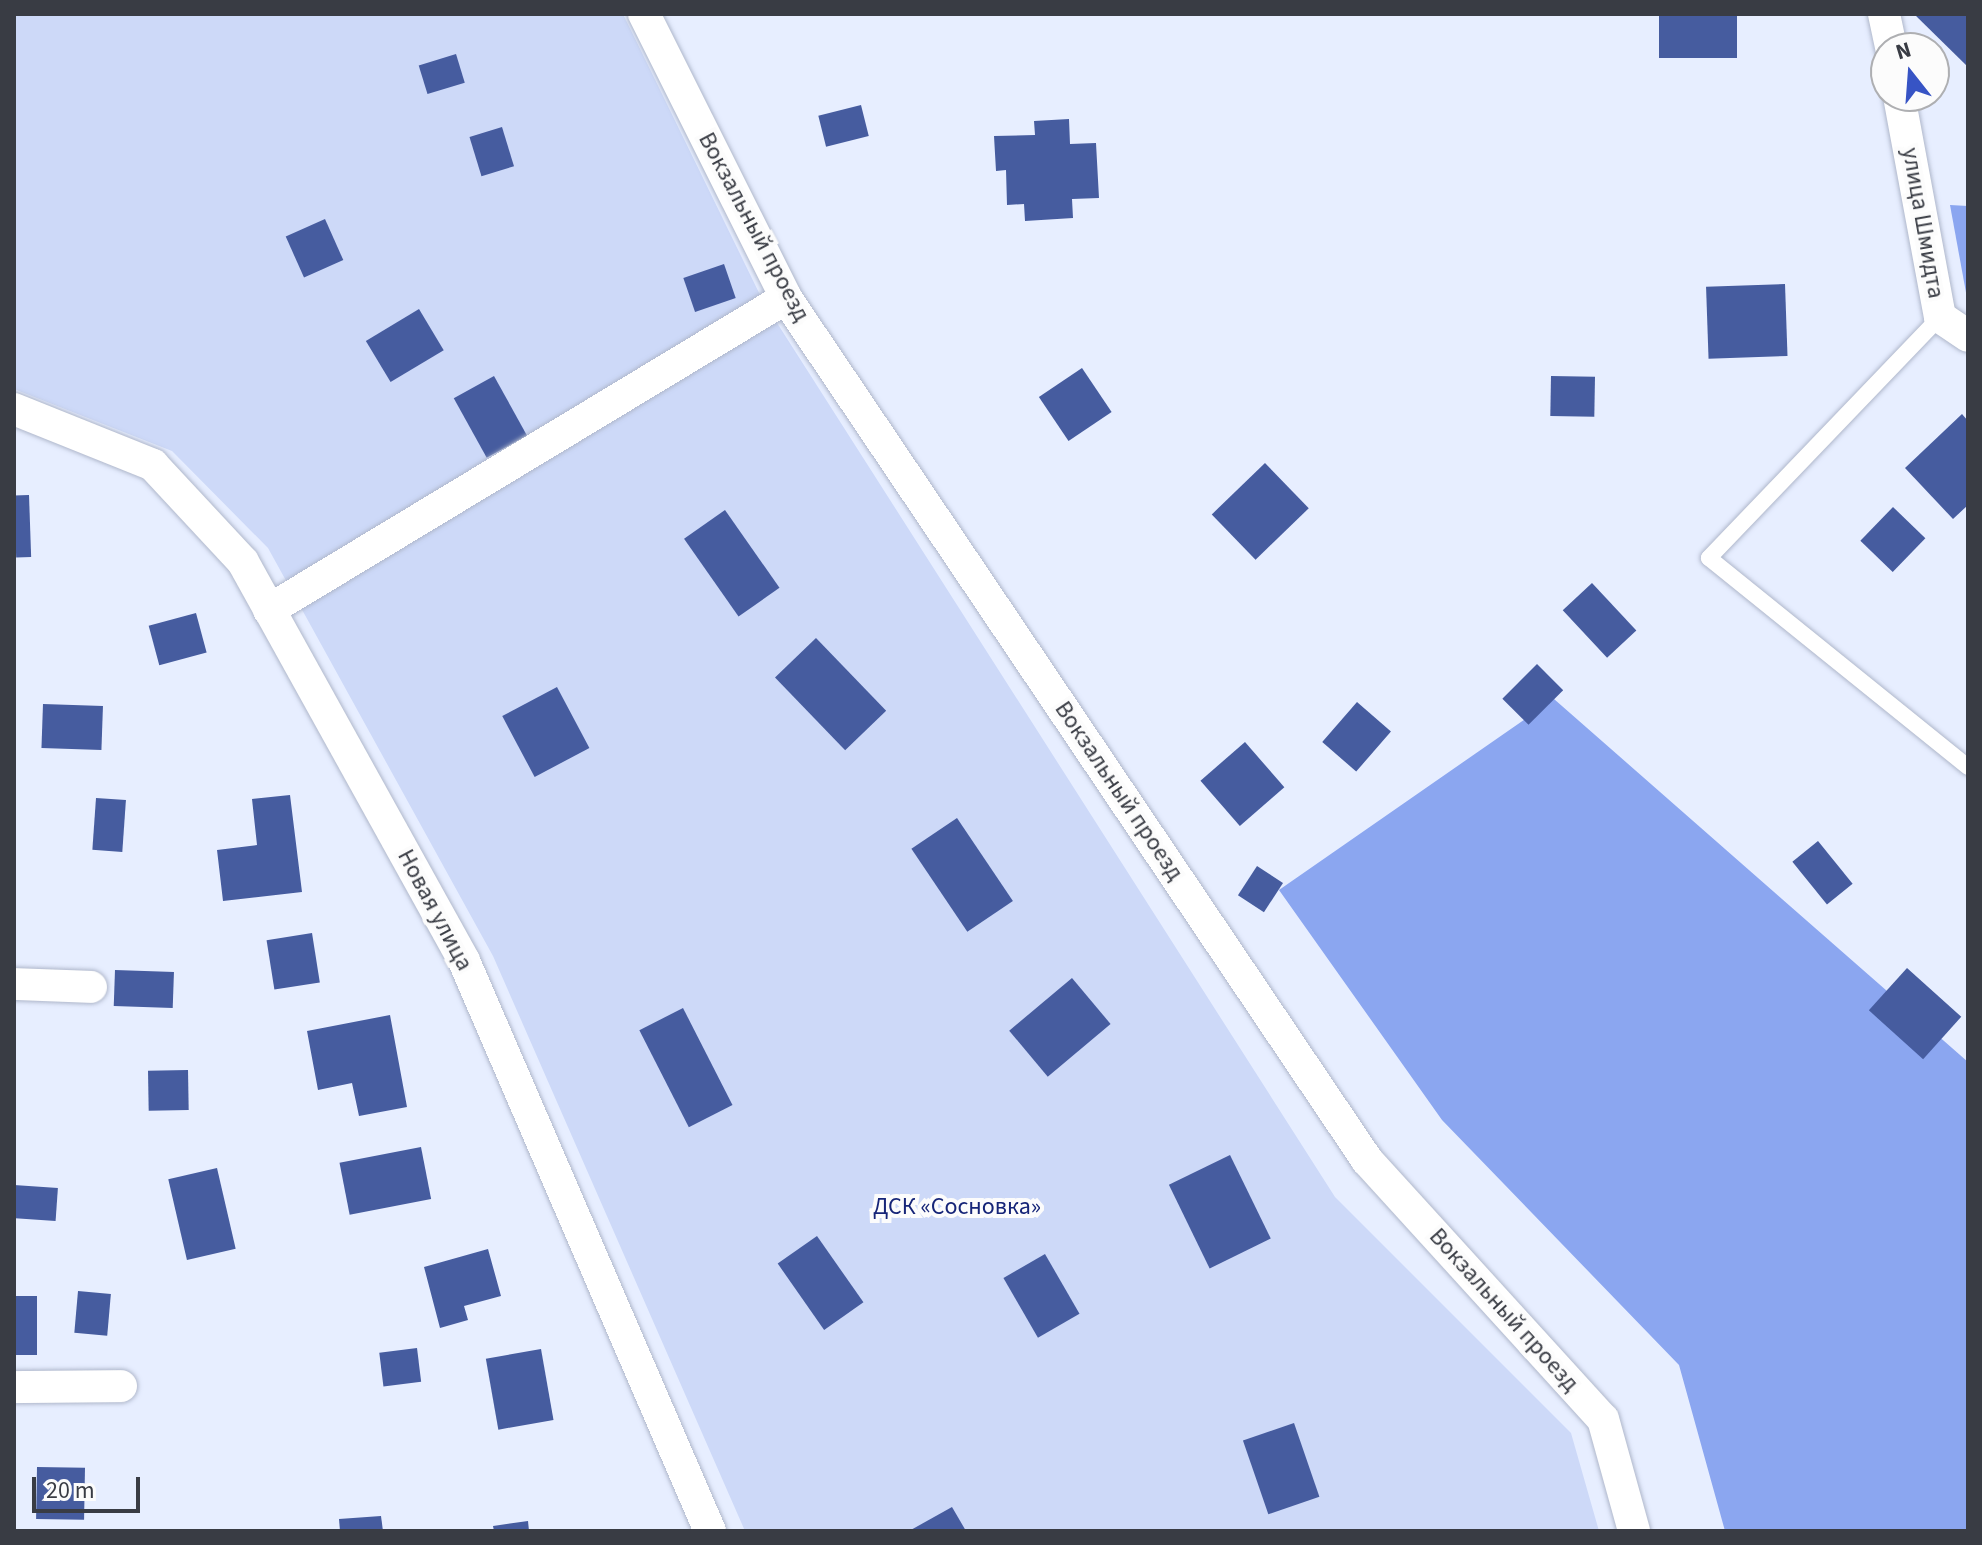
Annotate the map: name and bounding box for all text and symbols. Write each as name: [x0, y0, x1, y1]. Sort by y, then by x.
north arrow: [1870, 32, 1950, 112]
text: N: [1892, 34, 1915, 68]
street label: Вокзальный проезд: [692, 128, 816, 326]
street label: улица Шмидта: [1896, 145, 1950, 301]
street label: Вокзальный проезд: [1048, 696, 1190, 886]
street label: Новая улица: [391, 845, 479, 975]
park label: ДСК «Сосновка»: [873, 1193, 1041, 1221]
street label: Вокзальный проезд: [1423, 1222, 1585, 1398]
scale bar: [36, 1461, 144, 1511]
text: 20 m: [46, 1473, 95, 1508]

